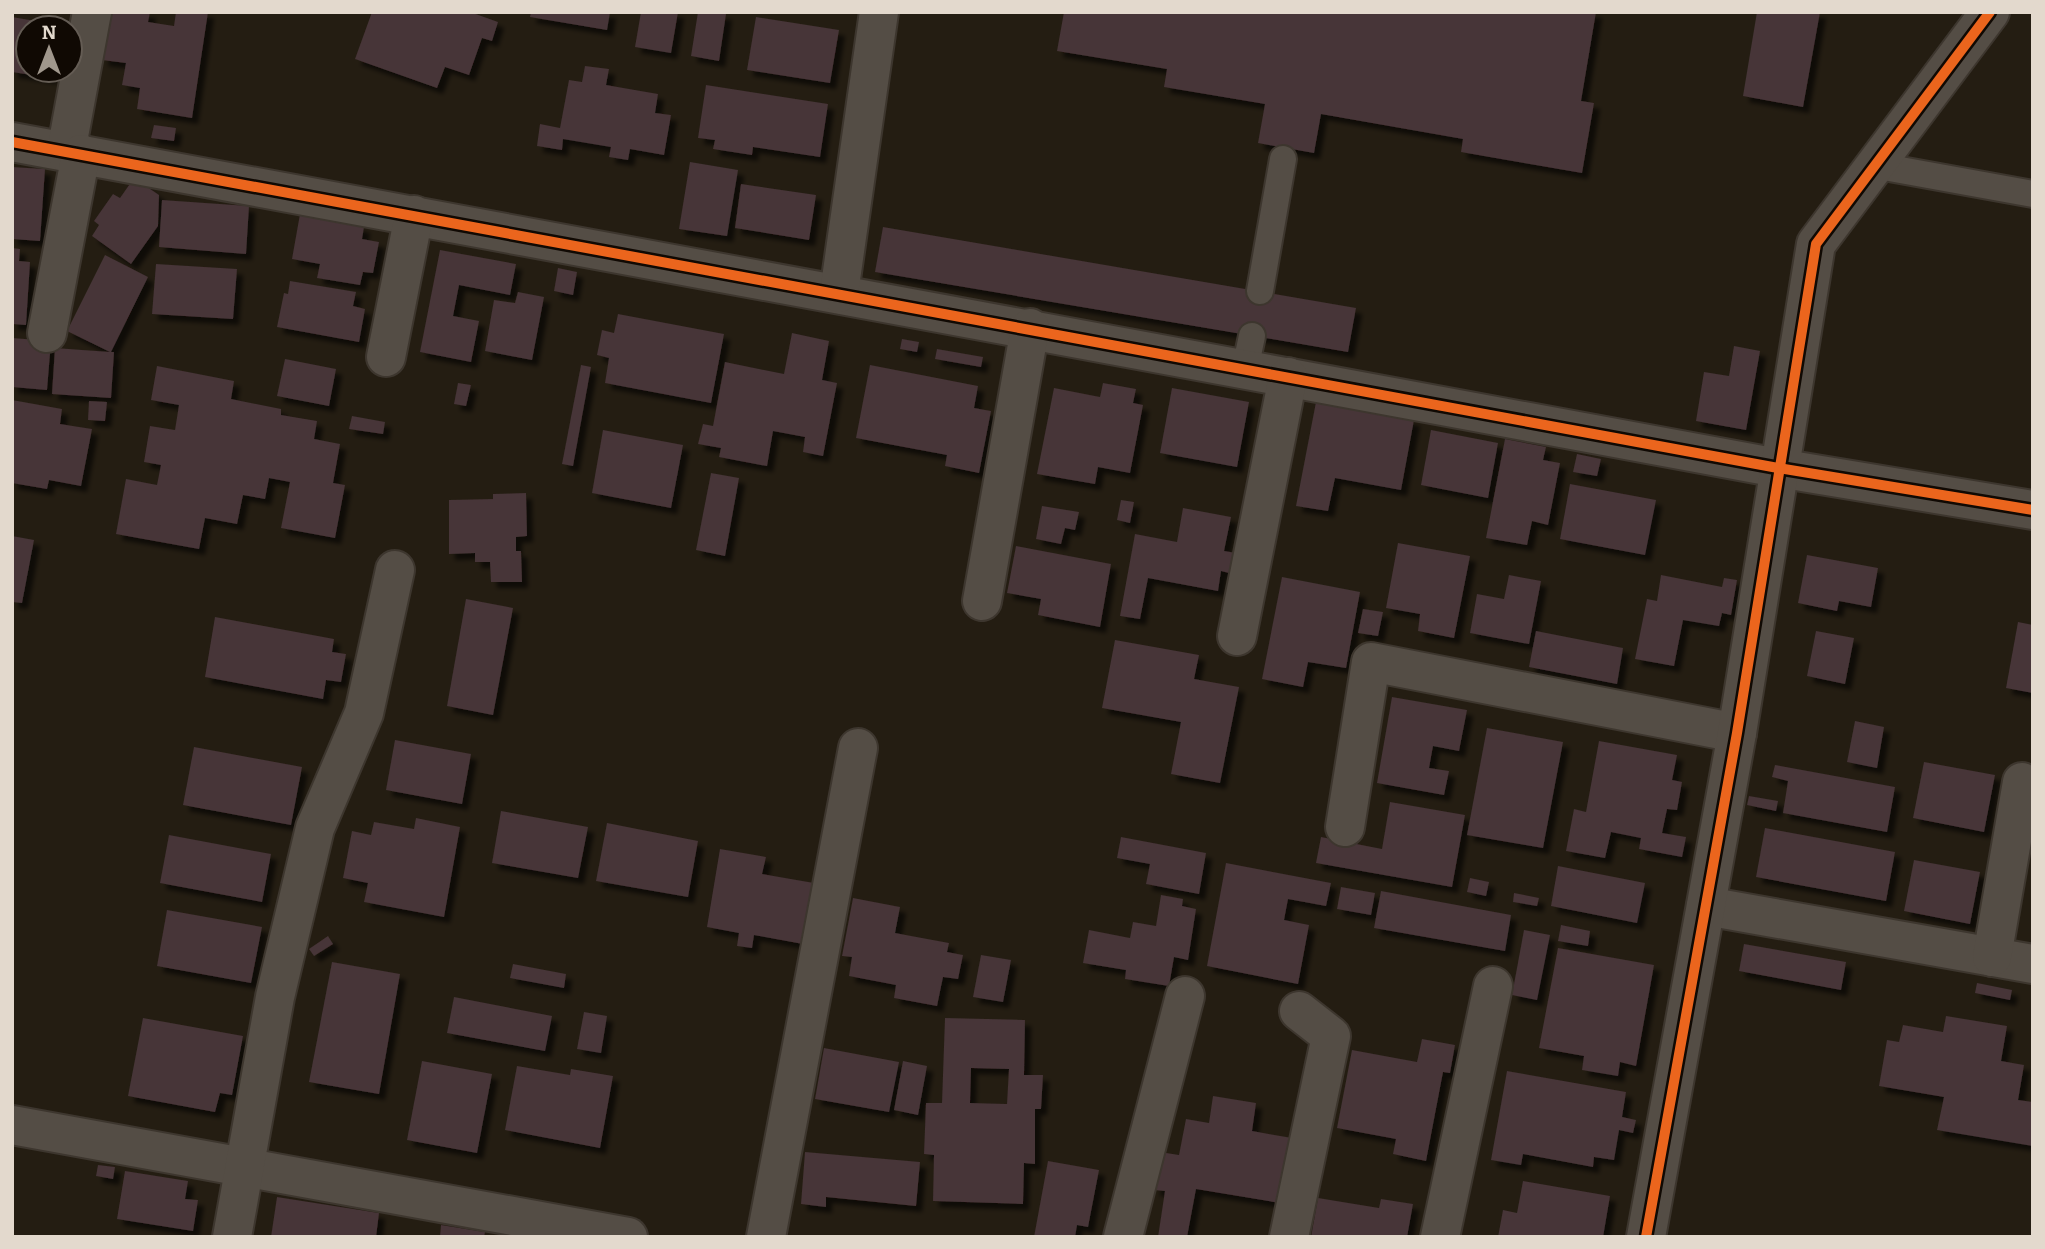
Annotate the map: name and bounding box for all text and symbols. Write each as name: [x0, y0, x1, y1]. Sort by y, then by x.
north arrow: [14, 14, 84, 84]
text: N: [42, 21, 57, 44]

